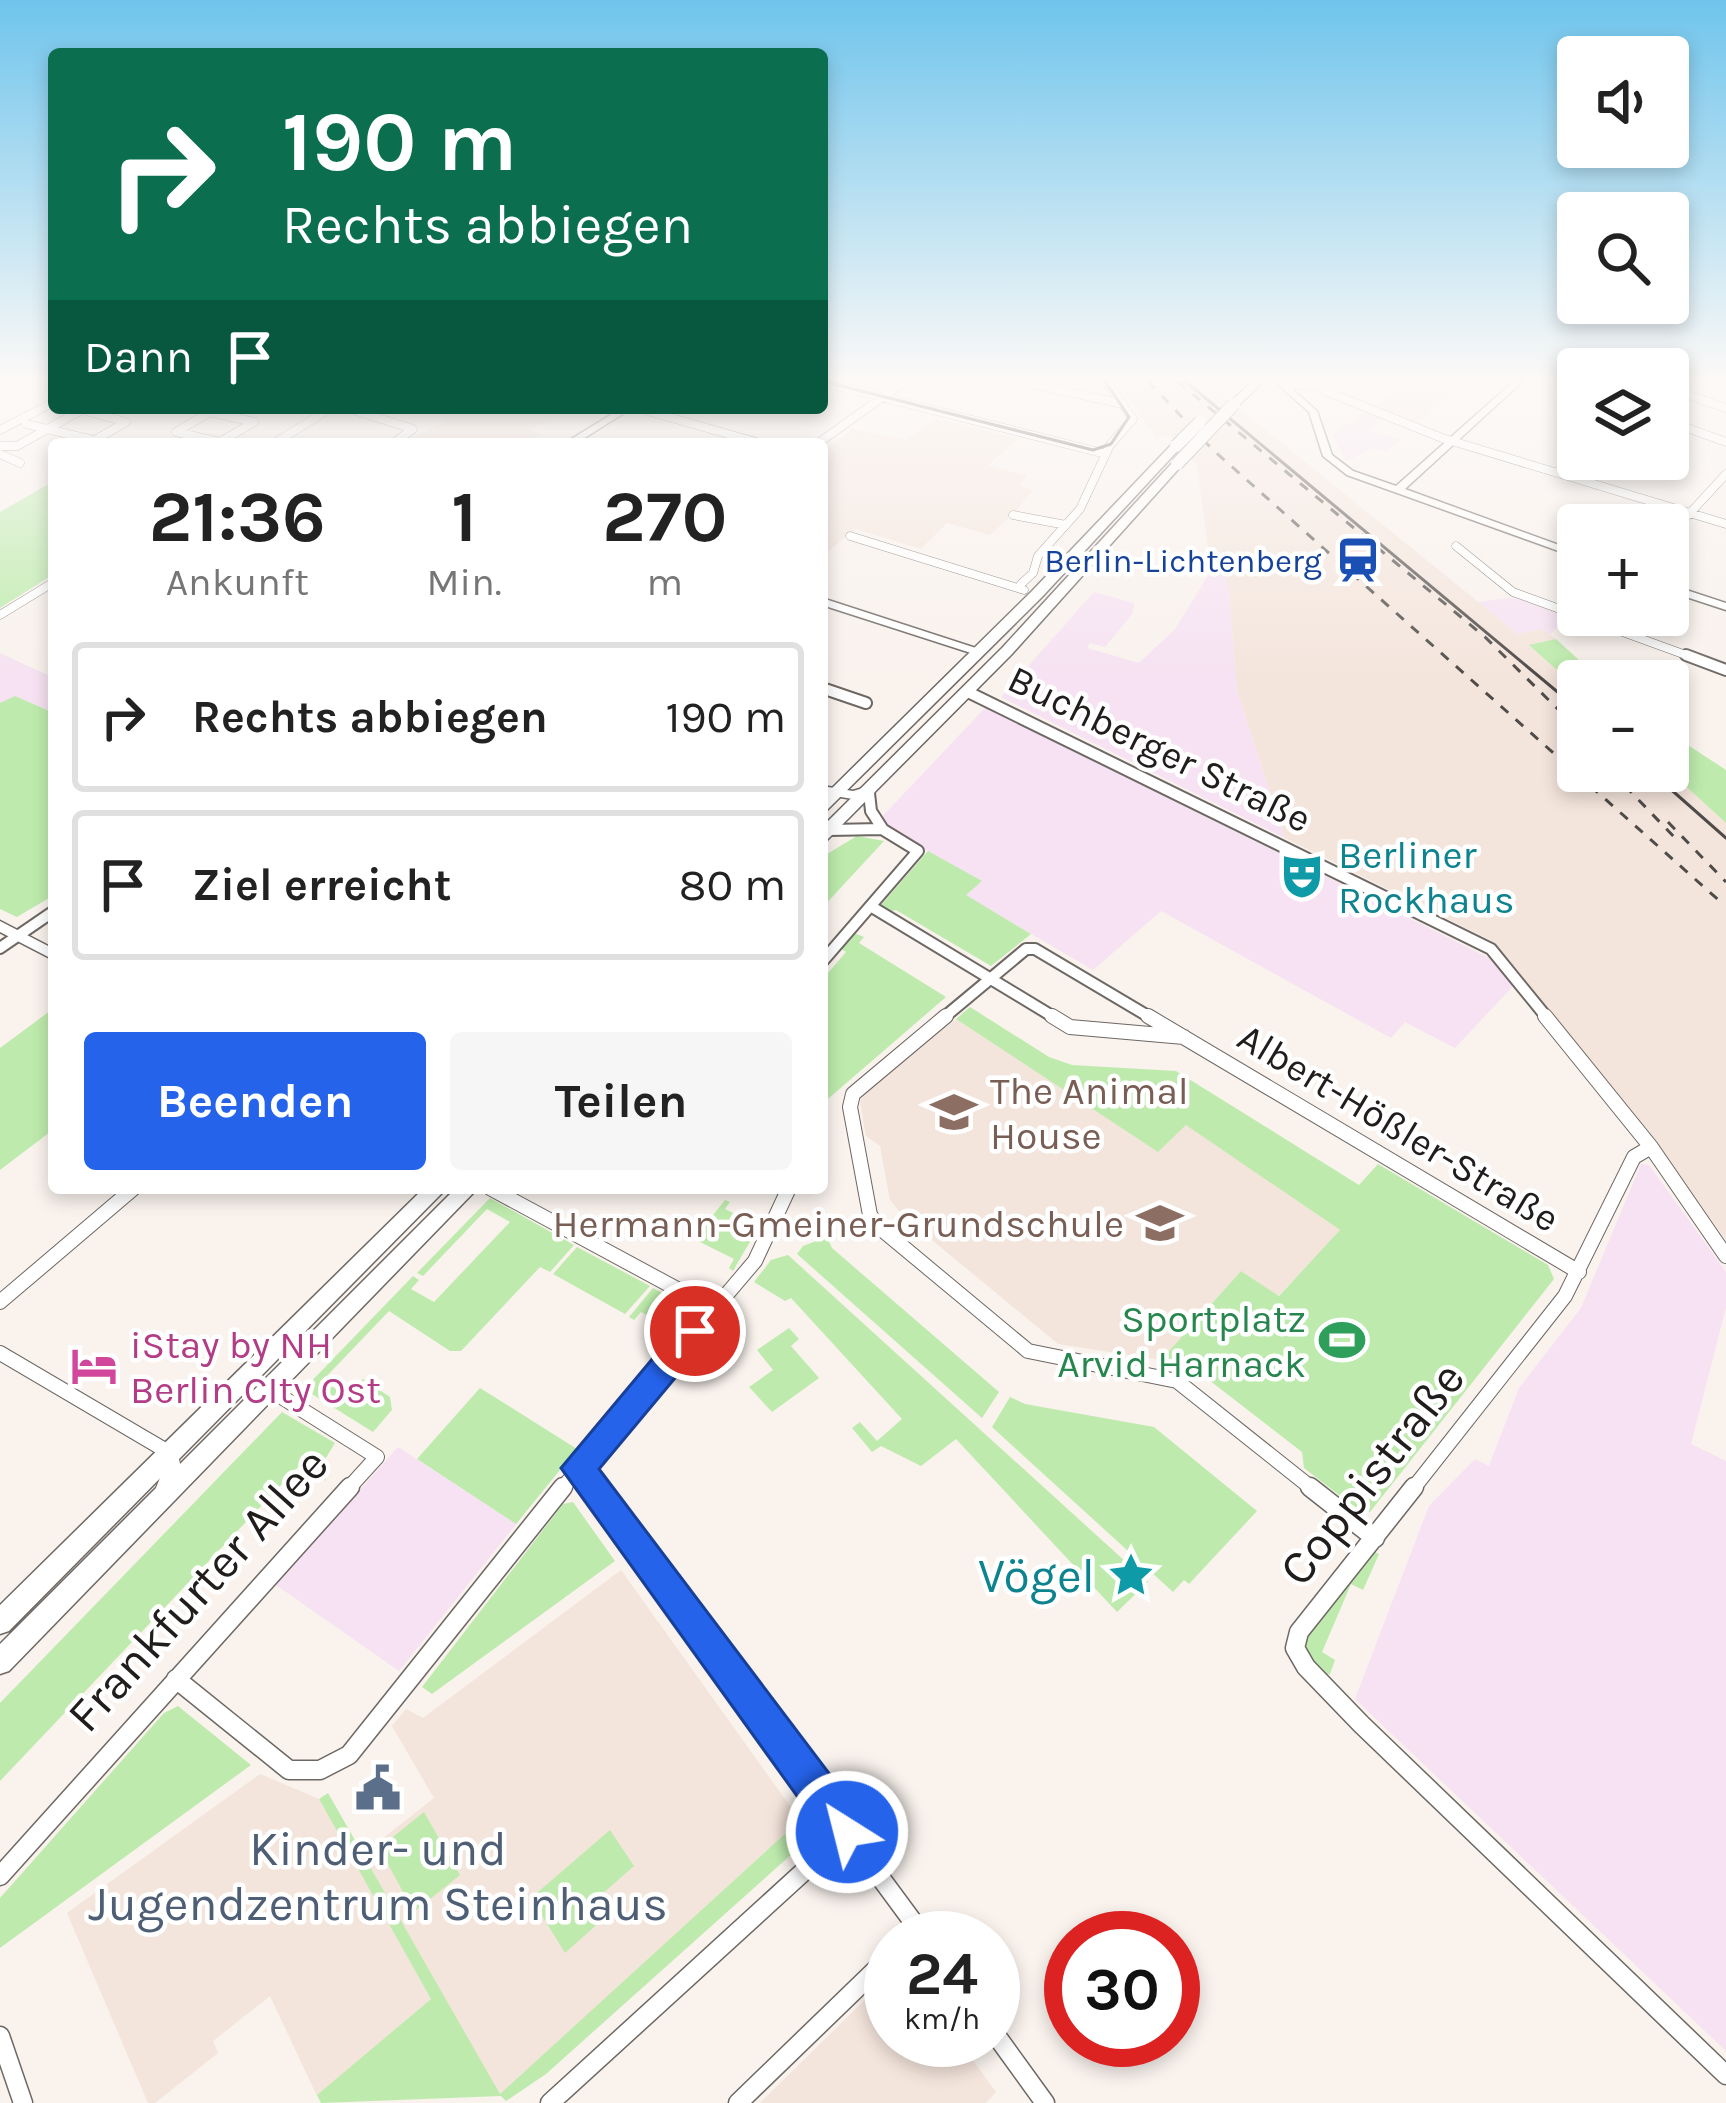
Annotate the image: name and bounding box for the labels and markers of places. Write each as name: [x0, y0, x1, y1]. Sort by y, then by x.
station icon: Berlin-Lichtenberg: [1333, 535, 1383, 585]
place label: Berlin-Lichtenberg: [1044, 542, 1322, 580]
place label: Berliner Rockhaus: [1338, 832, 1514, 923]
theatre icon: Berliner Rockhaus: [1277, 851, 1327, 901]
place label: The Animal House: [990, 1068, 1189, 1159]
school or university icon: The Animal House: [929, 1087, 979, 1137]
school or university icon: Hermann-Gmeiner-Grundschule: [1135, 1198, 1185, 1248]
place label: Hermann-Gmeiner-Grundschule: [553, 1201, 1124, 1247]
pin: [644, 1280, 746, 1382]
place label: Sportplatz Arvid Harnack: [1057, 1296, 1306, 1387]
sports icon: Sportplatz Arvid Harnack: [1317, 1315, 1367, 1365]
place label: iStay by NH Berlin CIty Ost: [130, 1322, 381, 1413]
hotel icon: iStay by NH Berlin CIty Ost: [69, 1341, 119, 1391]
place label: Vögel: [978, 1548, 1095, 1605]
place icon: Vögel: [1106, 1550, 1156, 1600]
public building icon: Kinder- und Jugendzentrum Steinhaus: [353, 1763, 403, 1813]
place label: Kinder- und Jugendzentrum Steinhaus: [88, 1821, 668, 1933]

